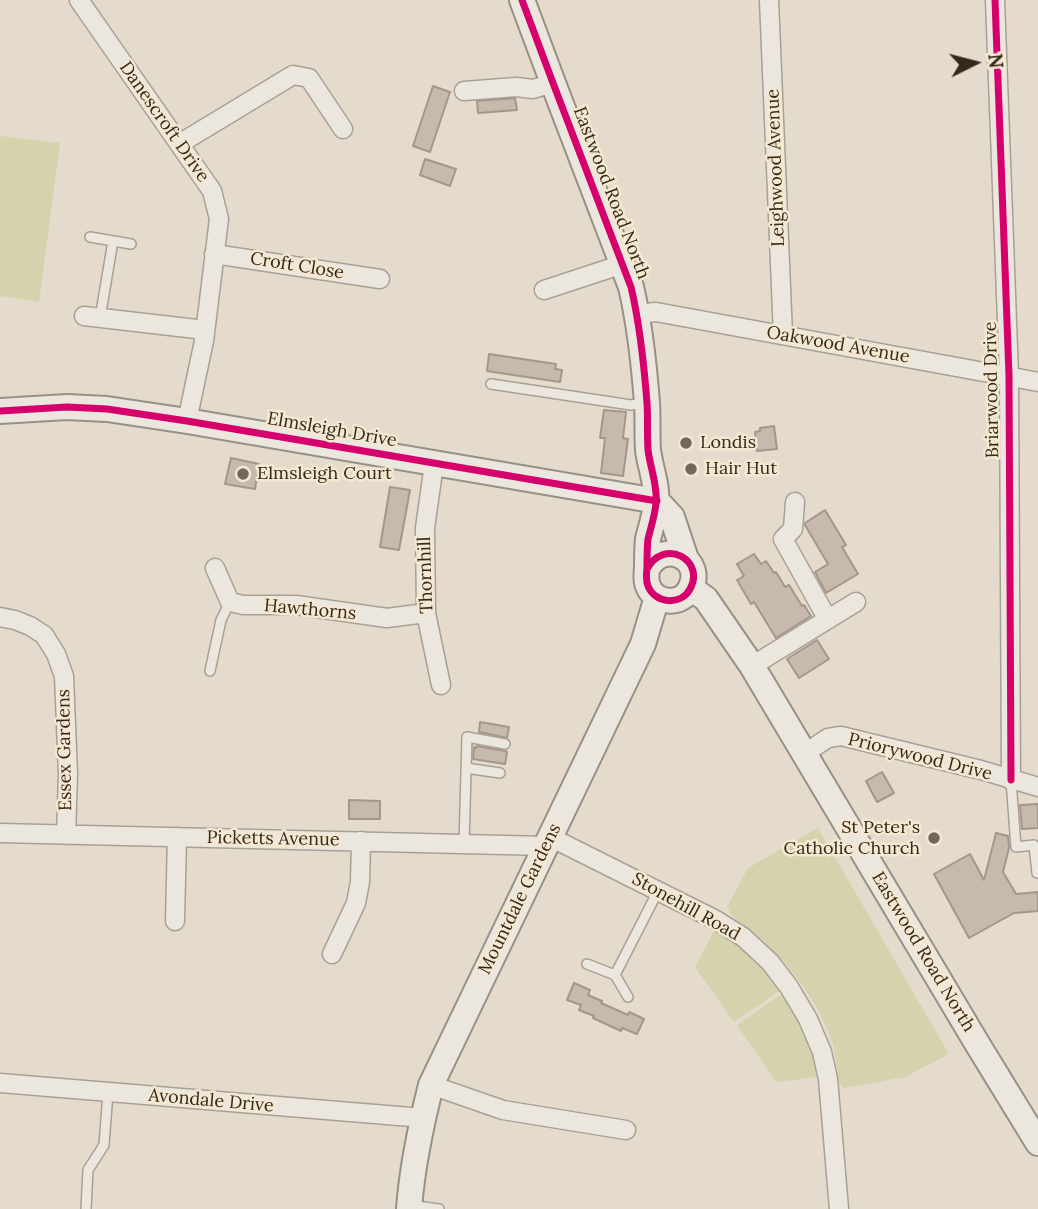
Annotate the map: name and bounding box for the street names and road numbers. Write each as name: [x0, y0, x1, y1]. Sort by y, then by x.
street label: Danescroft Drive: [114, 58, 214, 186]
street label: Leighwood Avenue: [762, 89, 790, 247]
street label: Eastwood Road North: [568, 104, 654, 282]
street label: Croft Close: [249, 248, 345, 284]
street label: Briarwood Drive: [980, 321, 1004, 459]
street label: Oakwood Avenue: [765, 322, 911, 368]
street label: Elmsleigh Drive: [266, 408, 398, 452]
street label: Thornhill: [414, 536, 438, 614]
street label: Hawthorns: [263, 595, 357, 625]
street label: Essex Gardens: [53, 689, 77, 811]
street label: Priorywood Drive: [846, 729, 994, 785]
street label: Mountdale Gardens: [474, 820, 566, 978]
street label: Picketts Avenue: [206, 827, 340, 851]
street label: Stonehill Road: [628, 868, 744, 946]
street label: Eastwood Road North: [867, 868, 979, 1036]
street label: Avondale Drive: [147, 1085, 275, 1117]

